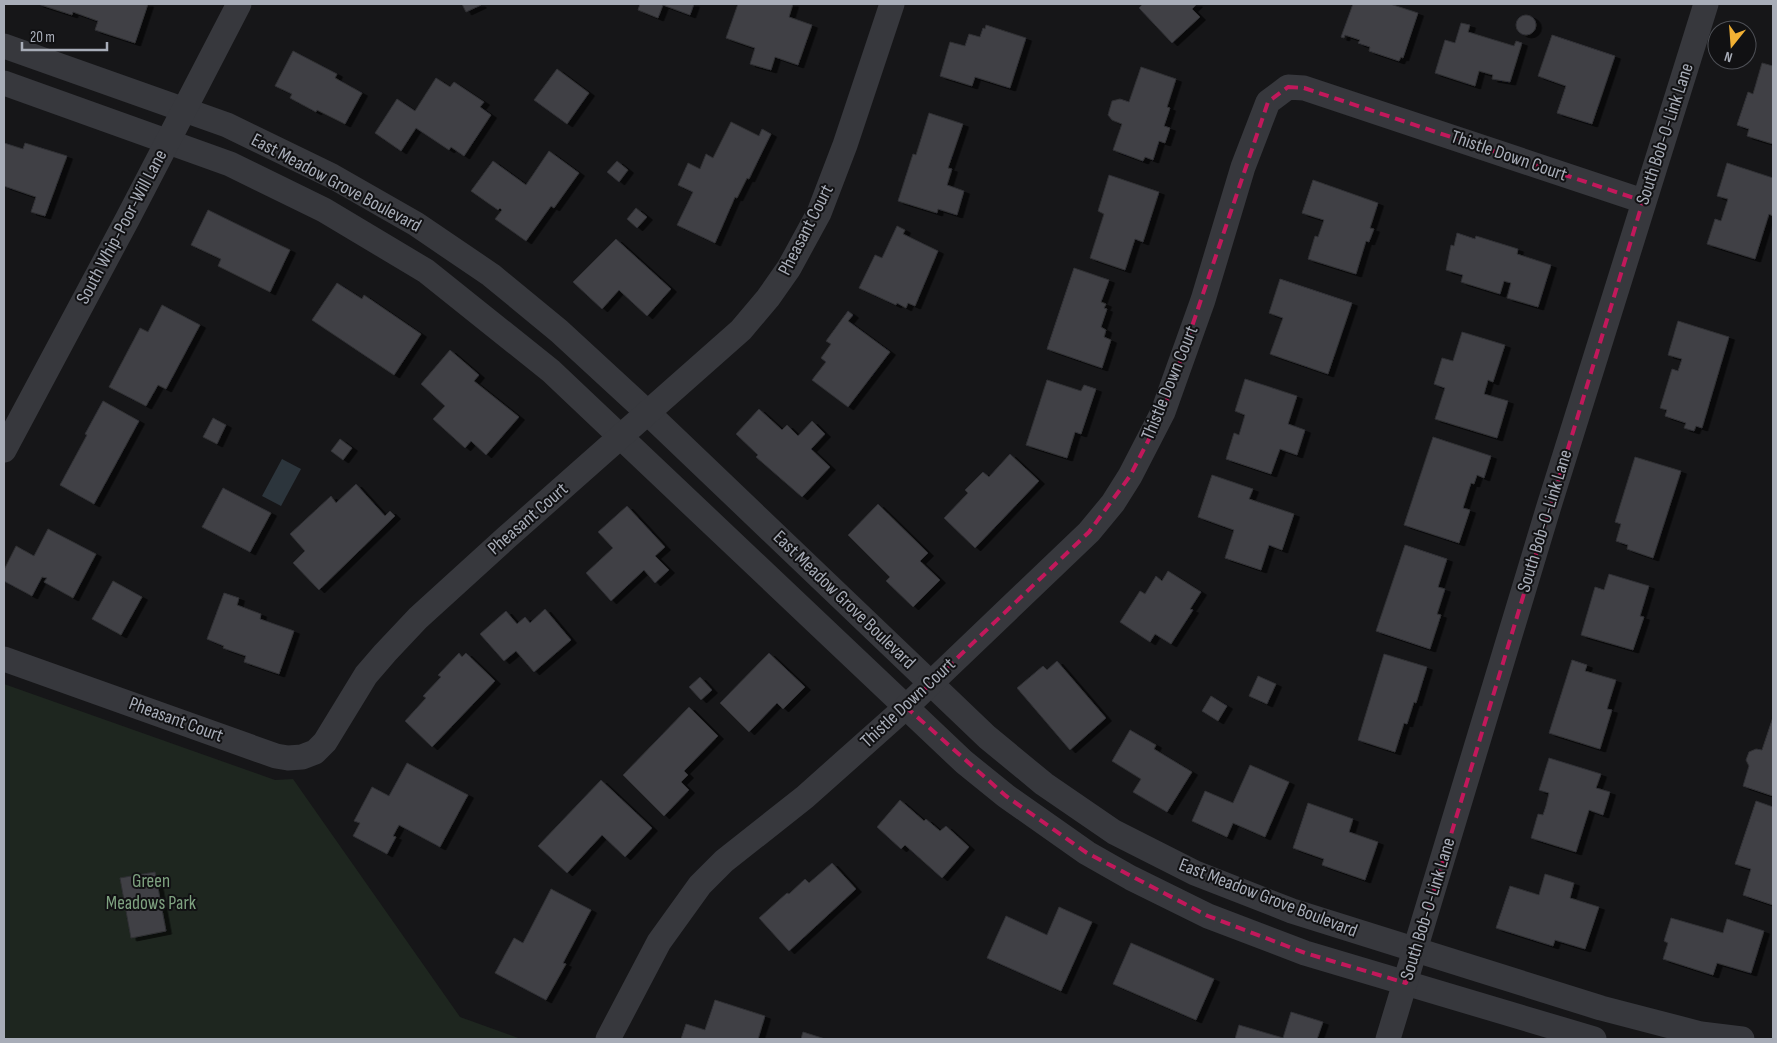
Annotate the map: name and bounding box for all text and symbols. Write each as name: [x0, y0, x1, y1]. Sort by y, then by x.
scale bar: [22, 20, 108, 52]
north arrow: [1707, 20, 1757, 70]
text: 20 m: [30, 28, 55, 47]
text: N: [1722, 48, 1734, 66]
street label: South Bob-O-Link Lane: [1631, 60, 1699, 208]
street label: Thistle Down Court: [1448, 125, 1570, 187]
street label: East Meadow Grove Boulevard: [247, 128, 425, 238]
street label: South Whip-Poor-Will Lane: [72, 146, 172, 308]
street label: Pheasant Court: [773, 181, 839, 279]
street label: Thistle Down Court: [1137, 322, 1203, 444]
street label: South Bob-O-Link Lane: [1512, 447, 1578, 595]
street label: Pheasant Court: [483, 478, 573, 560]
street label: East Meadow Grove Boulevard: [768, 526, 920, 674]
street label: Thistle Down Court: [856, 653, 960, 753]
street label: Pheasant Court: [126, 692, 226, 748]
street label: South Bob-O-Link Lane: [1395, 835, 1461, 983]
street label: East Meadow Grove Boulevard: [1176, 853, 1360, 943]
park label: Green Meadows Park: [106, 870, 197, 915]

